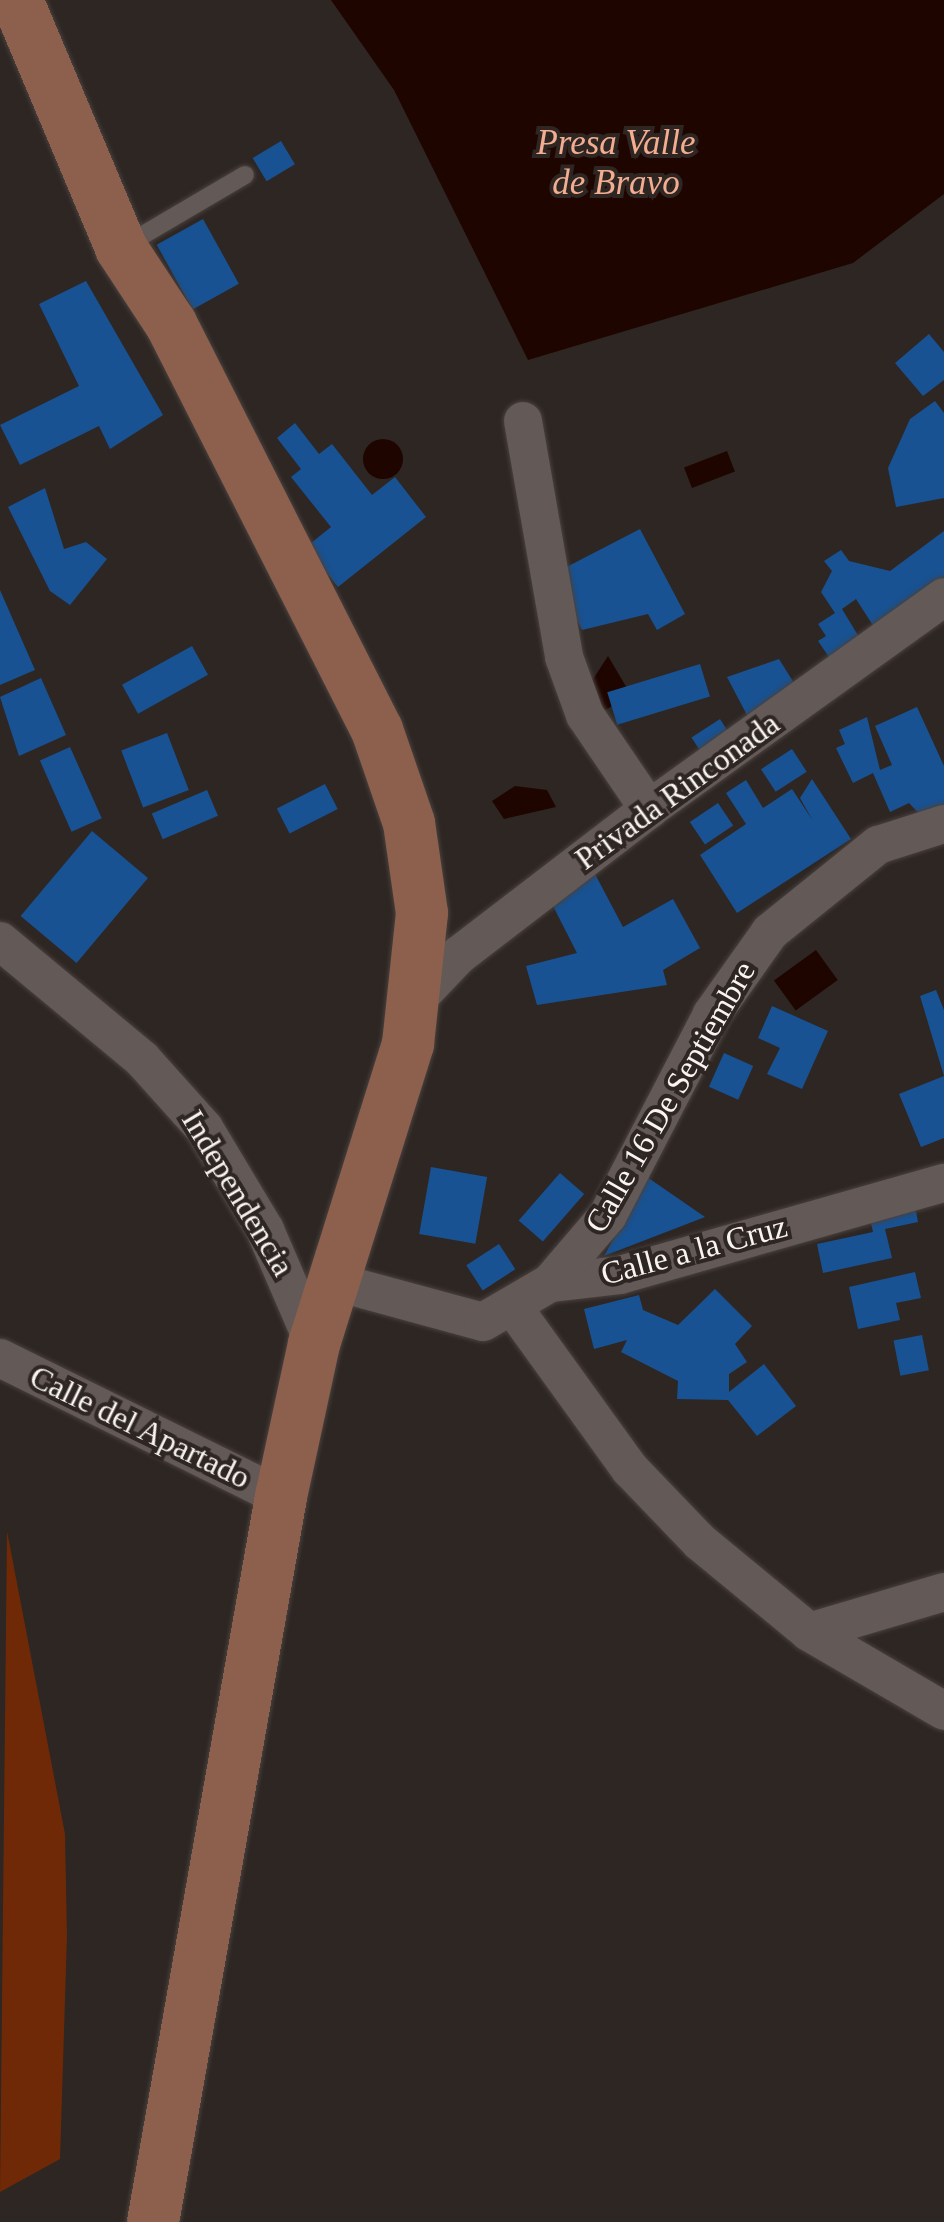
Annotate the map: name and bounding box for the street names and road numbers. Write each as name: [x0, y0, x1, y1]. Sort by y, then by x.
street label: Privada Rinconada: [568, 704, 786, 878]
street label: Calle 16 De Septiembre: [577, 955, 763, 1239]
street label: Independencia: [173, 1103, 303, 1283]
street label: Calle a la Cruz: [597, 1207, 791, 1293]
street label: Calle del Apartado: [23, 1357, 257, 1497]

